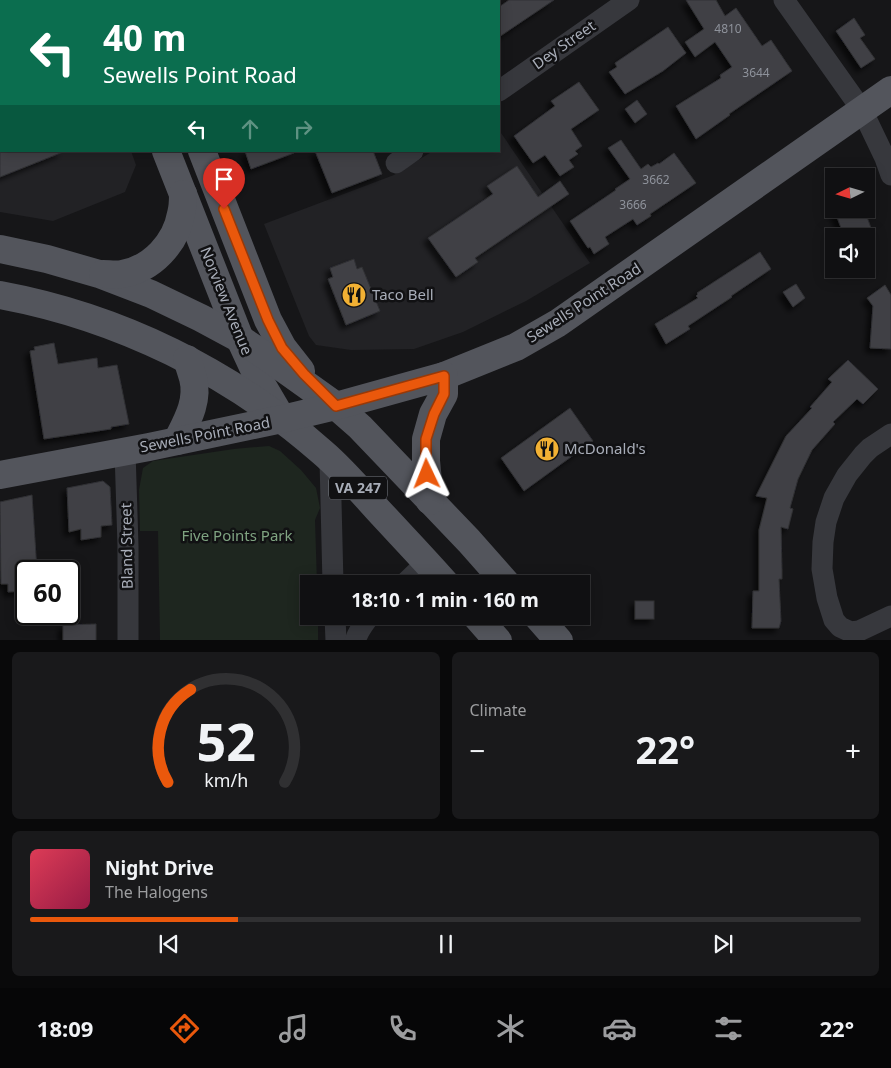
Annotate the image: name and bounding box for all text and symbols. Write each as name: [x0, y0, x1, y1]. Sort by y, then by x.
text: 40 m: [103, 14, 186, 61]
street label: Dey Street: [528, 15, 599, 73]
icon: left: [20, 20, 85, 85]
house number: 4810: [714, 20, 742, 37]
text: Sewells Point Road: [103, 59, 297, 89]
house number: 3644: [742, 64, 770, 81]
icon: left: [183, 115, 211, 143]
icon: ahead: [236, 115, 264, 143]
icon: right: [289, 115, 317, 143]
pin: [203, 158, 245, 209]
icon: arrive: [210, 165, 238, 193]
north arrow: [825, 168, 875, 218]
map controls: [825, 168, 875, 278]
house number: 3662: [642, 171, 670, 188]
house number: 3666: [619, 196, 647, 213]
button: sound: [825, 228, 875, 278]
street label: Norview Avenue: [196, 244, 258, 358]
street label: Sewells Point Road: [523, 258, 644, 347]
restaurant icon: Taco Bell: [341, 282, 367, 308]
place label: Taco Bell: [372, 284, 434, 304]
street label: Sewells Point Road: [138, 412, 272, 456]
restaurant icon: McDonald's: [534, 436, 560, 462]
place label: McDonald's: [564, 438, 646, 458]
position arrow: [400, 447, 452, 499]
road number: VA 247: [329, 476, 387, 499]
street label: Bland Street: [115, 502, 137, 589]
park label: Five Points Park: [181, 525, 293, 545]
speed limit sign: 60: [15, 560, 80, 625]
text: 18:10 · 1 min · 160 m: [351, 587, 539, 613]
text: Climate: [470, 699, 527, 721]
text: 52: [196, 705, 256, 776]
text: 22°: [635, 723, 695, 775]
text: −: [470, 731, 486, 769]
text: +: [845, 731, 861, 769]
text: km/h: [204, 768, 248, 792]
text: Night Drive: [105, 855, 214, 881]
text: The Halogens: [105, 881, 208, 903]
icon: previous: [155, 930, 183, 958]
icon: pause: [432, 930, 460, 958]
icon: next: [709, 930, 737, 958]
icon: directions: [167, 1011, 202, 1046]
icon: music: [276, 1011, 311, 1046]
icon: phone: [385, 1011, 420, 1046]
icon: climate: [493, 1011, 528, 1046]
icon: car: [602, 1011, 637, 1046]
icon: filters: [711, 1011, 746, 1046]
text: 18:09: [37, 1013, 93, 1043]
text: 22°: [820, 1013, 854, 1043]

